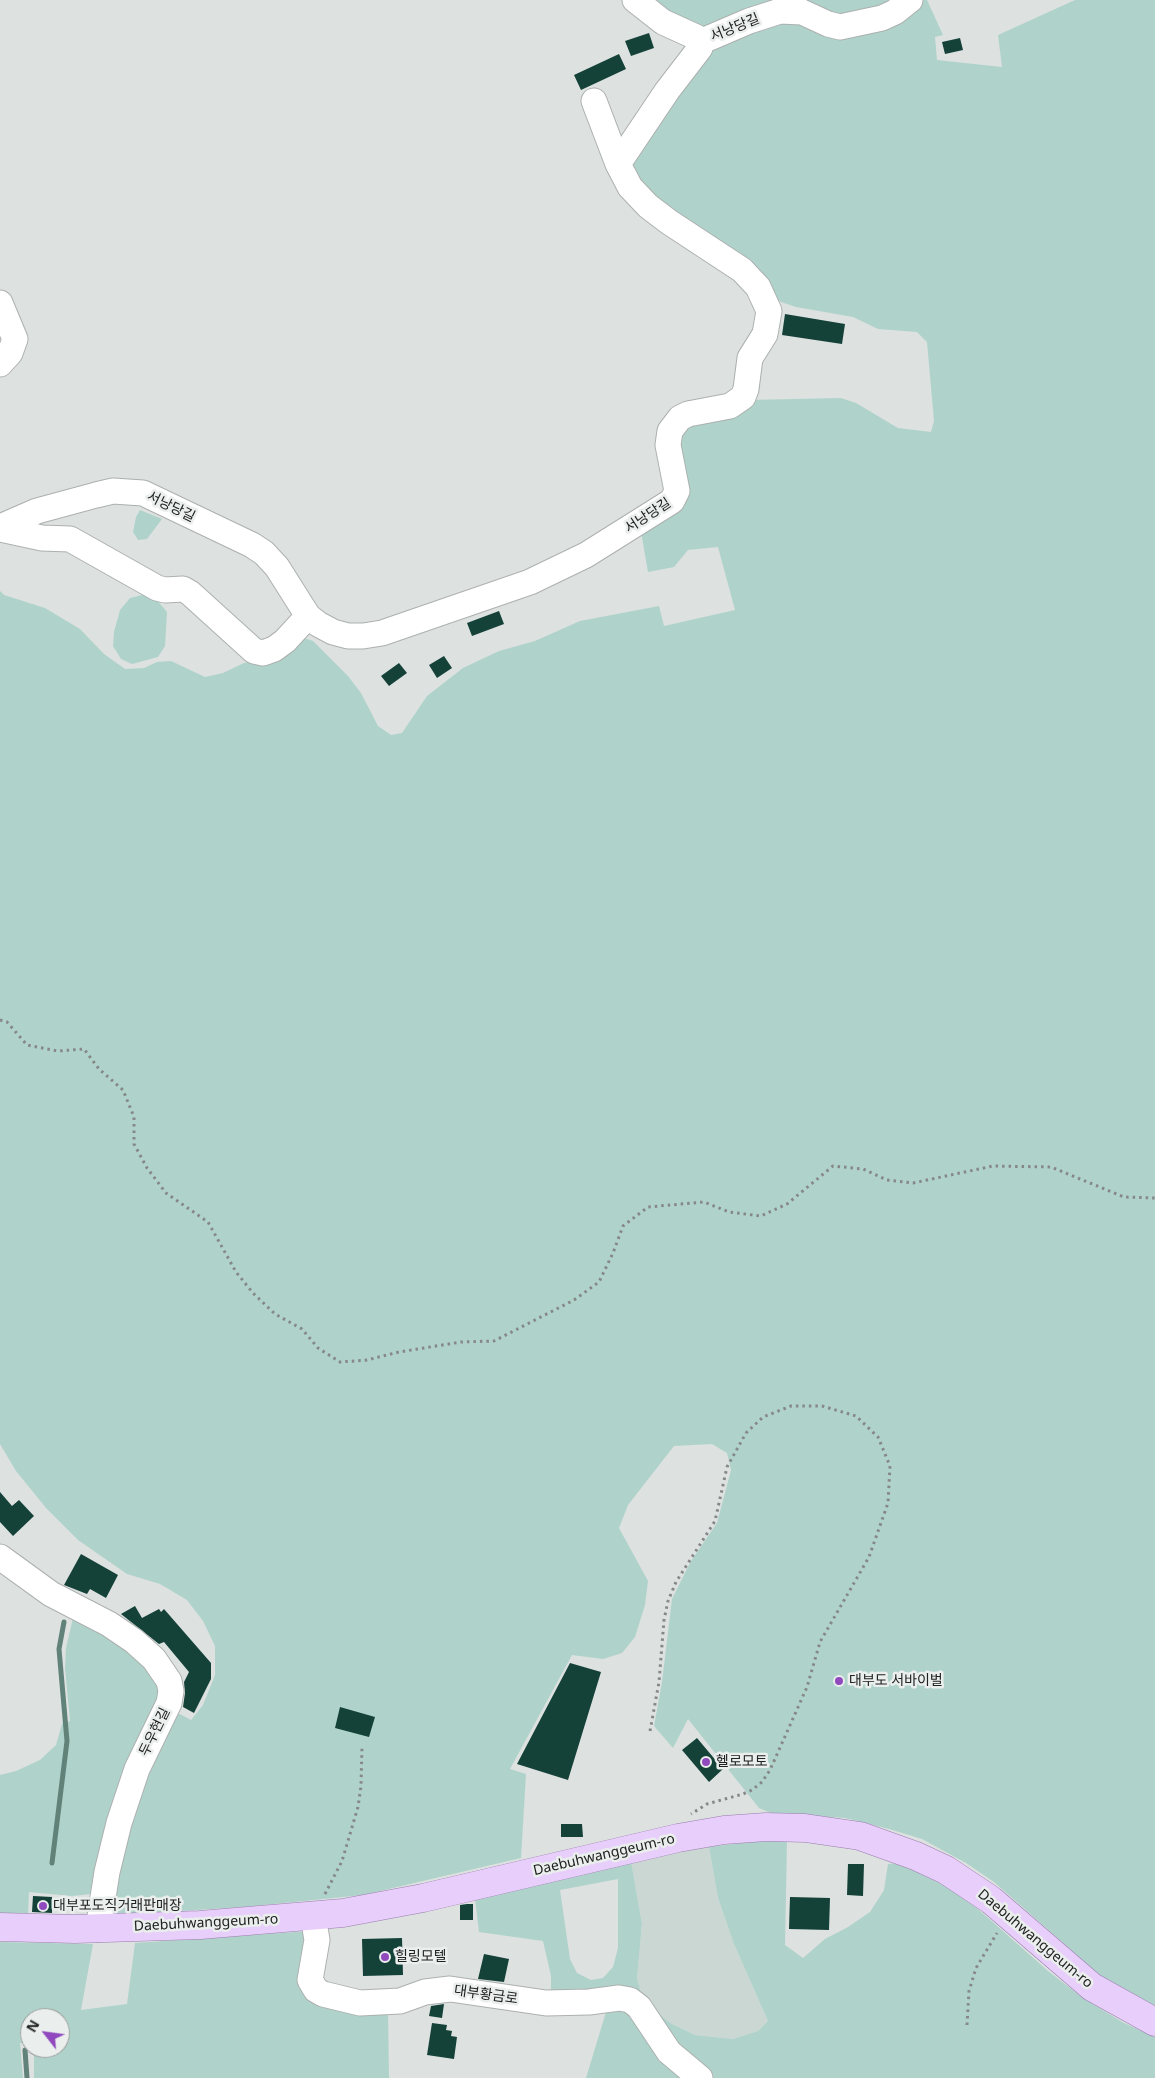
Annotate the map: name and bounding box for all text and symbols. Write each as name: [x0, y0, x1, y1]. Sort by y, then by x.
street label: 서낭당길: [708, 11, 762, 45]
street label: 서낭당길: [144, 488, 198, 526]
street label: 서낭당길: [622, 495, 674, 537]
place label: 대부도 서바이벌: [849, 1673, 943, 1689]
marker: 대부도 서바이벌: [833, 1675, 845, 1687]
street label: 두우현길: [136, 1705, 174, 1759]
place label: 헬로모토: [716, 1754, 768, 1770]
marker: 헬로모토: [700, 1756, 712, 1768]
street label: Daebuhwanggeum-ro: [532, 1831, 676, 1879]
street label: Daebuhwanggeum-ro: [974, 1886, 1096, 1992]
place label: 대부포도직거래판매장: [53, 1898, 182, 1914]
marker: 대부포도직거래판매장: [37, 1900, 49, 1912]
street label: Daebuhwanggeum-ro: [133, 1911, 279, 1935]
place label: 힐링모텔: [395, 1949, 447, 1965]
marker: 힐링모텔: [379, 1951, 391, 1963]
street label: 대부황금로: [453, 1982, 519, 2008]
north arrow: [20, 2008, 70, 2058]
text: N: [21, 2016, 44, 2035]

